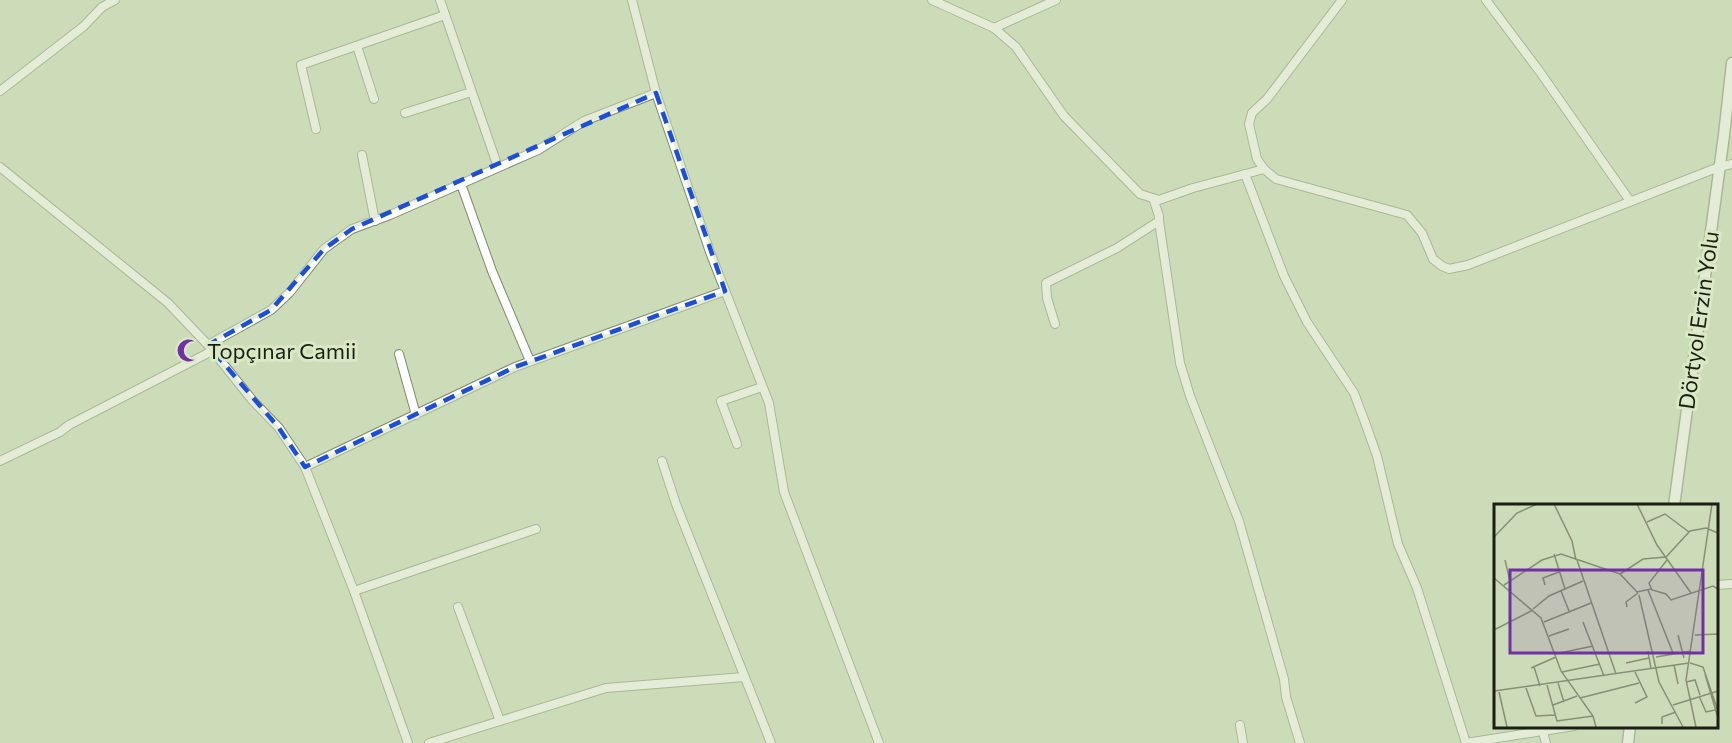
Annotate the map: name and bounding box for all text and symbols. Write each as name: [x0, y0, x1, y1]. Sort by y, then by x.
street label: Dörtyol Erzin Yolu: [1672, 229, 1724, 411]
mosque icon: Topçınar Camii: [176, 337, 202, 363]
place label: Topçınar Camii: [207, 337, 356, 364]
inset map: [1494, 504, 1717, 728]

